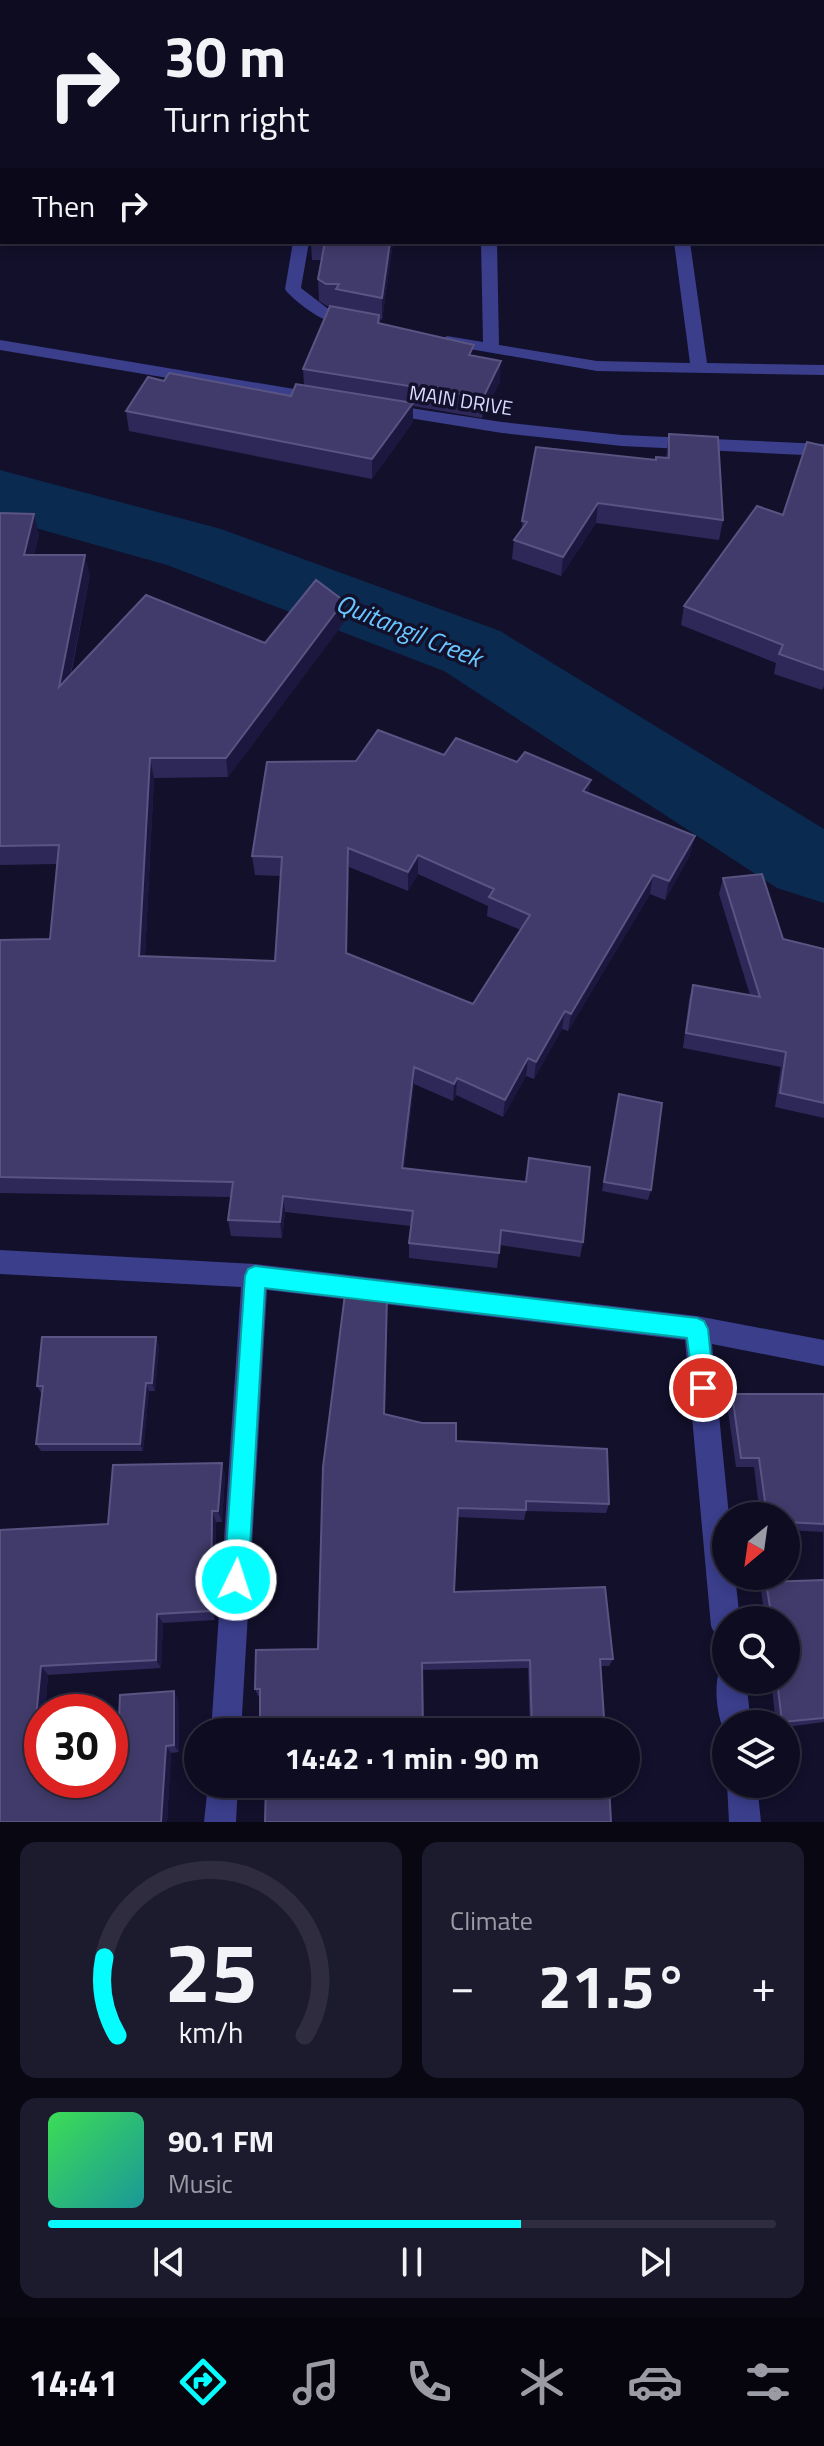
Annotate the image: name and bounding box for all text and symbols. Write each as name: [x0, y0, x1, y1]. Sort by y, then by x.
text: 30 m: [164, 14, 286, 99]
icon: right: [32, 32, 136, 136]
text: Turn right: [164, 91, 309, 146]
text: Then: [32, 183, 95, 229]
icon: right: [111, 184, 155, 228]
street label: MAIN DRIVE: [407, 377, 515, 423]
water label: Quitangil Creek: [330, 583, 491, 678]
pin: [669, 1354, 737, 1422]
icon: arrive: [681, 1366, 725, 1410]
north arrow: [712, 1502, 800, 1590]
map controls: [712, 1502, 800, 1798]
position arrow: [194, 1538, 278, 1622]
button: search: [712, 1606, 800, 1694]
speed limit sign: 30: [24, 1694, 128, 1798]
button: layers: [712, 1710, 800, 1798]
text: 14:42 · 1 min · 90 m: [285, 1735, 539, 1781]
text: Climate: [450, 1901, 533, 1940]
text: 25: [164, 1908, 258, 2034]
text: 21.5°: [538, 1940, 688, 2031]
text: −: [450, 1952, 475, 2019]
text: +: [751, 1952, 776, 2019]
text: km/h: [179, 2011, 243, 2054]
text: 90.1 FM: [168, 2118, 274, 2164]
text: Music: [168, 2164, 233, 2203]
icon: previous: [147, 2240, 191, 2284]
icon: pause: [390, 2240, 434, 2284]
icon: next: [633, 2240, 677, 2284]
icon: directions: [175, 2354, 231, 2410]
icon: music: [288, 2354, 344, 2410]
icon: phone: [401, 2354, 457, 2410]
icon: climate: [514, 2354, 570, 2410]
icon: car: [627, 2354, 683, 2410]
icon: filters: [740, 2354, 796, 2410]
text: 14:41: [28, 2355, 118, 2410]

